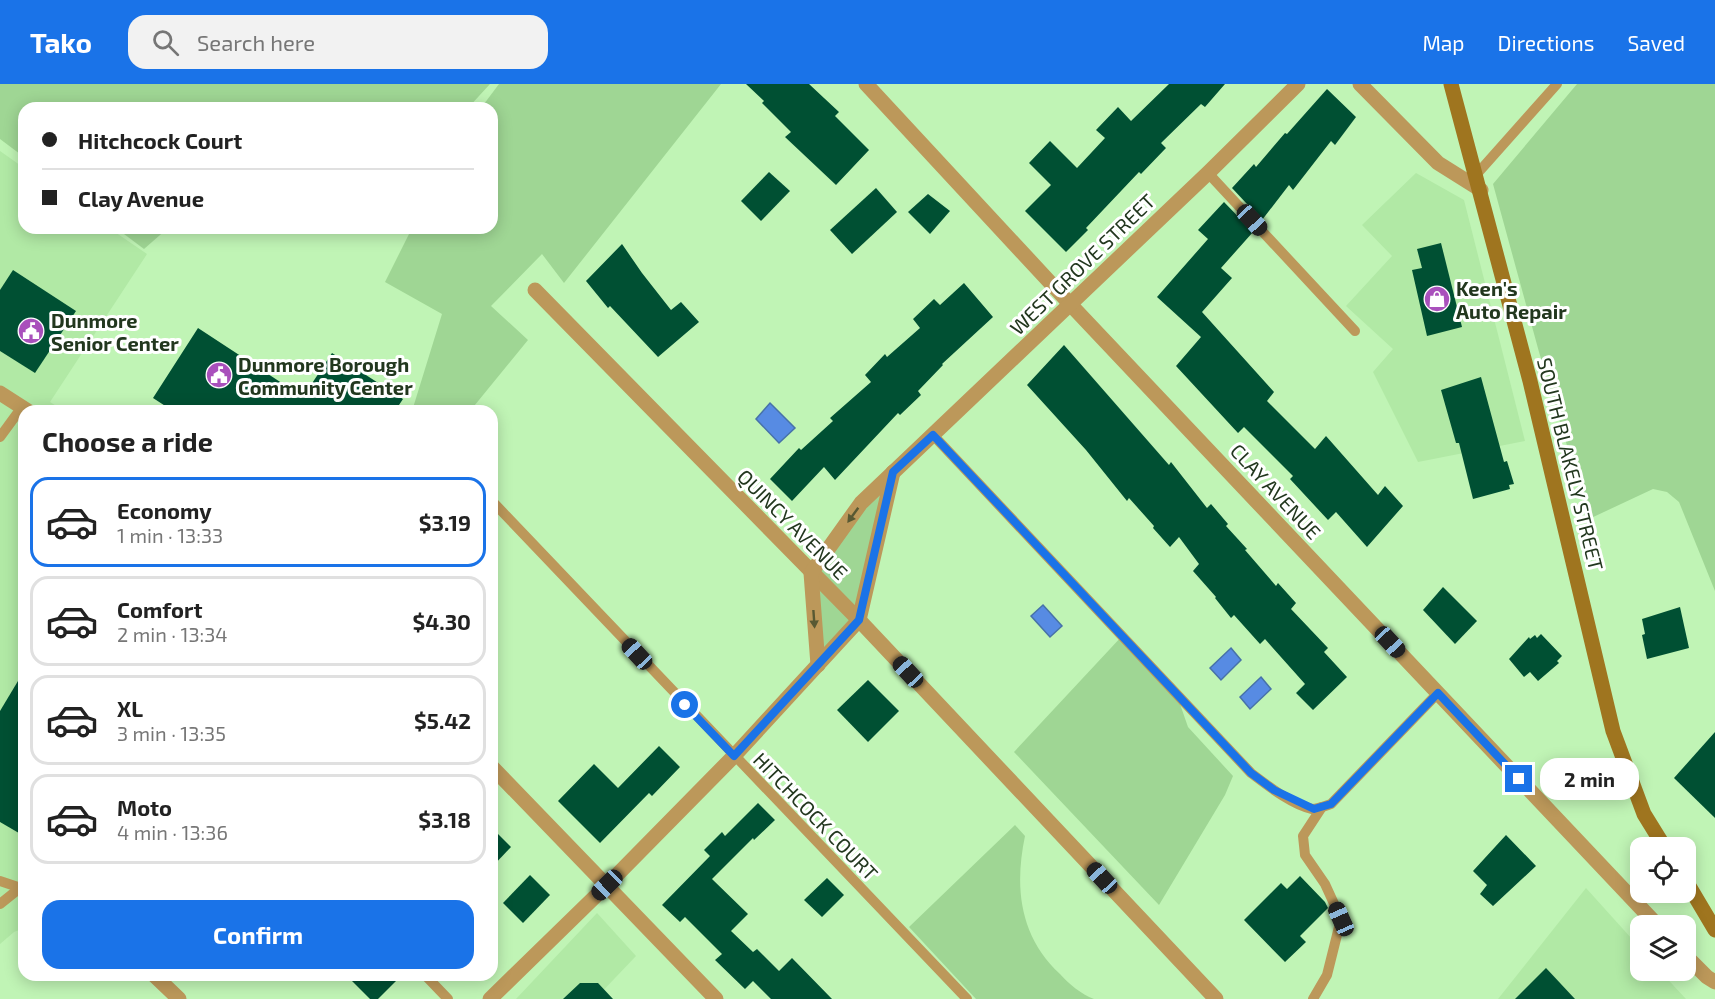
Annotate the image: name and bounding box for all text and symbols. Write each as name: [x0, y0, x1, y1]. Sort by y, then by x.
search box: [128, 15, 548, 69]
text: Tako: [30, 25, 92, 59]
icon: search: [149, 26, 182, 59]
text: Search here: [197, 29, 315, 55]
text: Map: [1422, 30, 1465, 55]
text: Directions: [1498, 30, 1594, 55]
text: Saved: [1627, 30, 1685, 55]
text: Hitchcock Court: [78, 127, 242, 153]
text: Clay Avenue: [78, 185, 204, 211]
street label: WEST GROVE STREET: [1005, 188, 1160, 339]
car: [1233, 201, 1271, 239]
place label: Keen's Auto Repair: [1456, 276, 1567, 323]
shop icon: Keen's Auto Repair: [1422, 284, 1452, 314]
place label: Dunmore Senior Center: [51, 308, 179, 355]
public building icon: Dunmore Senior Center: [16, 316, 46, 346]
place label: Dunmore Borough Community Center: [238, 352, 413, 400]
street label: SOUTH BLAKELY STREET: [1533, 355, 1609, 573]
public building icon: Dunmore Borough Community Center: [204, 360, 234, 390]
text: Choose a ride: [42, 425, 213, 457]
street label: CLAY AVENUE: [1226, 438, 1326, 544]
street label: QUINCY AVENUE: [733, 464, 853, 584]
icon: car: [45, 495, 99, 549]
text: Economy: [117, 497, 212, 523]
one-way arrow: [847, 506, 859, 522]
text: $3.19: [419, 509, 471, 535]
text: 1 min · 13:33: [117, 523, 223, 547]
icon: car: [45, 594, 99, 648]
text: Comfort: [117, 596, 202, 622]
text: $4.30: [413, 608, 471, 634]
one-way arrow: [810, 609, 819, 628]
text: 2 min · 13:34: [117, 622, 228, 646]
car: [1371, 623, 1409, 661]
car: [618, 635, 656, 673]
car: [889, 653, 927, 691]
route start: [671, 691, 698, 718]
icon: car: [45, 693, 99, 747]
text: XL: [117, 695, 143, 721]
text: $5.42: [414, 707, 471, 733]
text: 3 min · 13:35: [117, 721, 226, 745]
street label: HITCHCOCK COURT: [749, 747, 883, 885]
callout: 2 min: [1540, 758, 1639, 800]
route end: [1505, 765, 1532, 792]
text: 2 min: [1564, 767, 1615, 791]
icon: car: [45, 792, 99, 846]
text: Moto: [117, 794, 172, 820]
text: $3.18: [418, 806, 471, 832]
text: 4 min · 13:36: [117, 820, 228, 844]
map controls: [1630, 837, 1696, 981]
button: locate: [1630, 837, 1696, 903]
car: [1083, 859, 1121, 897]
car: [588, 866, 626, 904]
car: [1325, 899, 1357, 939]
button: Confirm: [42, 900, 474, 969]
button: layers: [1630, 915, 1696, 981]

